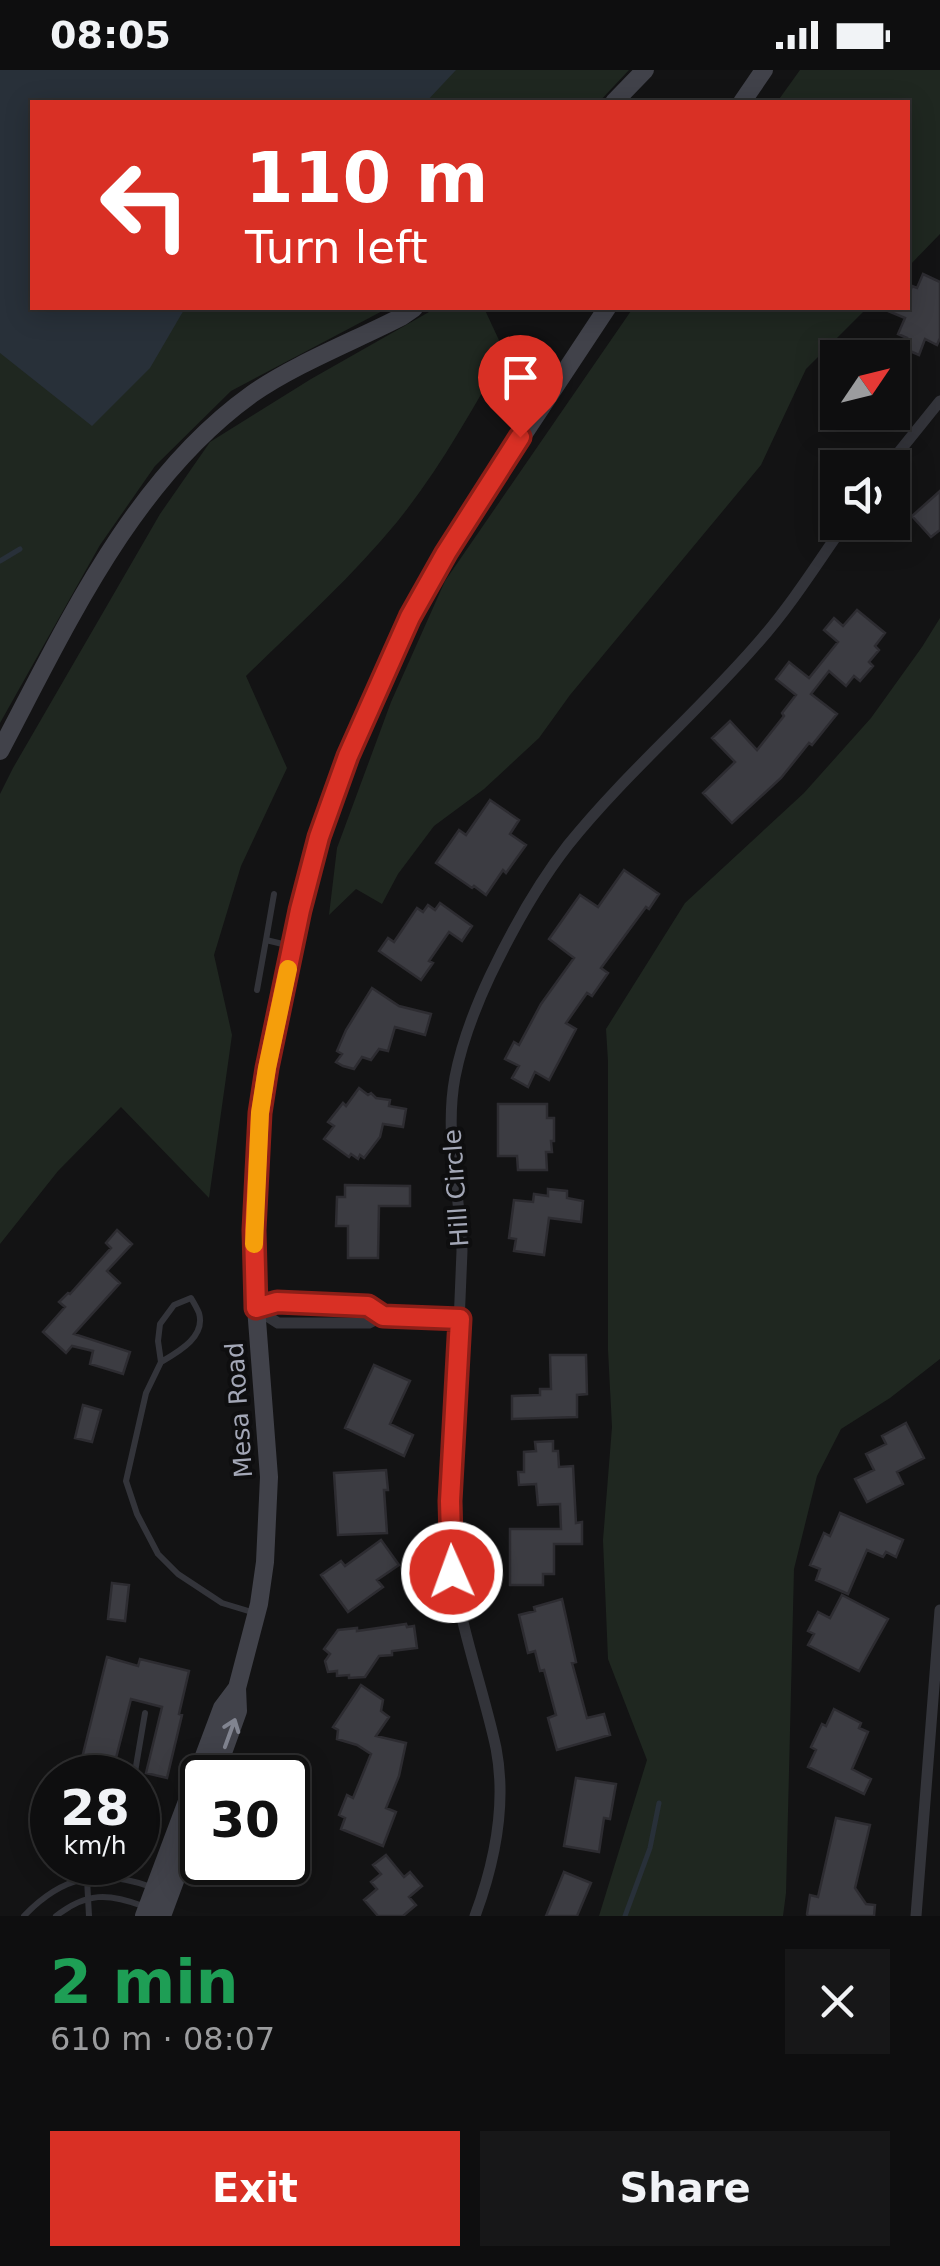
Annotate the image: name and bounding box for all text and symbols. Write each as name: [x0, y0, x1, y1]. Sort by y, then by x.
text: 08:05: [50, 13, 171, 57]
text: 110 m: [245, 137, 488, 219]
icon: left: [80, 140, 210, 270]
text: Turn left: [245, 221, 428, 274]
pin: [478, 335, 563, 438]
north arrow: [820, 340, 910, 430]
map controls: [820, 340, 910, 540]
icon: arrive: [493, 350, 548, 405]
button: sound: [820, 450, 910, 540]
street label: Hill Circle: [437, 1128, 475, 1248]
street label: Mesa Road: [220, 1341, 258, 1479]
position arrow: [400, 1520, 504, 1624]
one-way arrow: [222, 1719, 240, 1750]
speed limit sign: 30: [180, 1755, 310, 1885]
text: 28: [60, 1779, 130, 1837]
text: km/h: [63, 1831, 127, 1860]
text: 2 min: [50, 1947, 238, 2017]
button: close: [785, 1949, 890, 2054]
text: 610 m · 08:07: [50, 2020, 275, 2058]
button: Exit: [50, 2131, 460, 2246]
button: Share: [480, 2131, 890, 2246]

